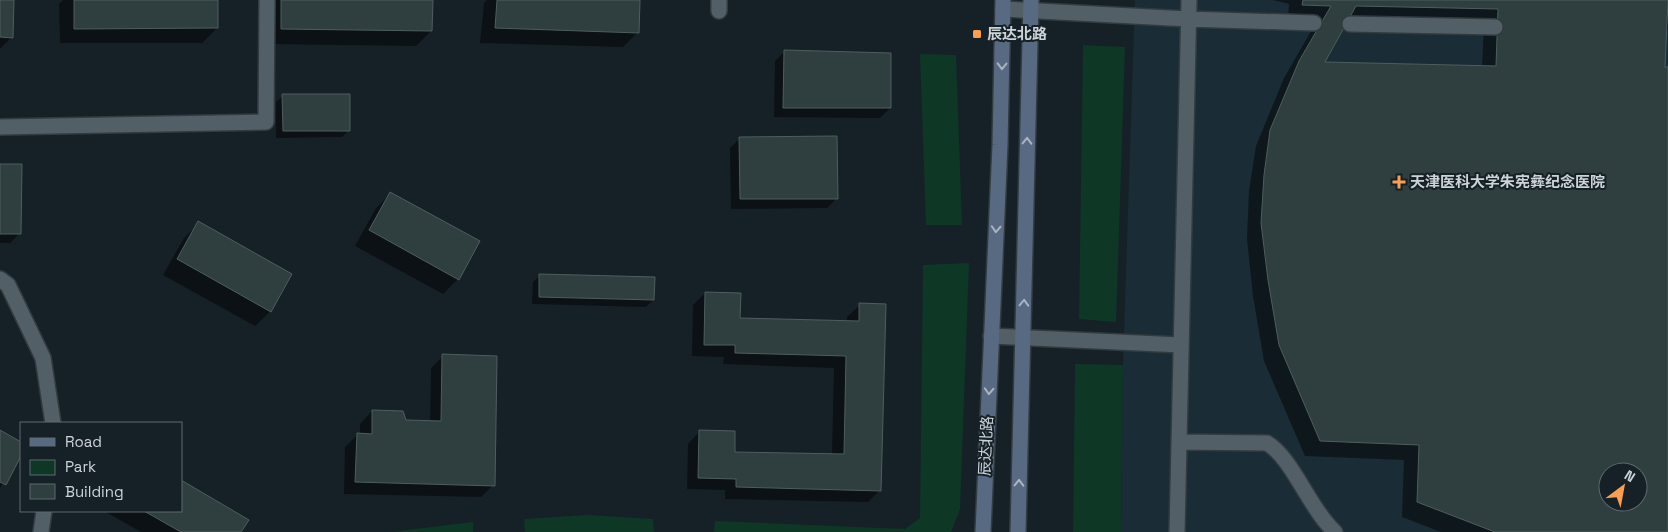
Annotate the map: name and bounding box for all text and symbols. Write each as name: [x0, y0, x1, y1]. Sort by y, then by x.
place label: 辰达北路: [987, 24, 1047, 43]
marker: 辰达北路: [971, 28, 983, 40]
one-way arrow: [997, 62, 1007, 70]
one-way arrow: [1022, 137, 1033, 145]
place label: 天津医科大学朱宪彝纪念医院: [1410, 172, 1605, 191]
marker: 天津医科大学朱宪彝纪念医院: [1392, 175, 1406, 189]
one-way arrow: [991, 225, 1002, 233]
one-way arrow: [1019, 299, 1030, 307]
one-way arrow: [984, 388, 994, 395]
street label: 辰达北路: [974, 416, 997, 476]
legend: [20, 422, 182, 512]
text: Road: [65, 432, 102, 451]
text: Park: [65, 457, 96, 476]
north arrow: [1598, 462, 1648, 512]
text: N: [1621, 466, 1639, 486]
one-way arrow: [1014, 479, 1024, 487]
text: Building: [65, 482, 124, 501]

